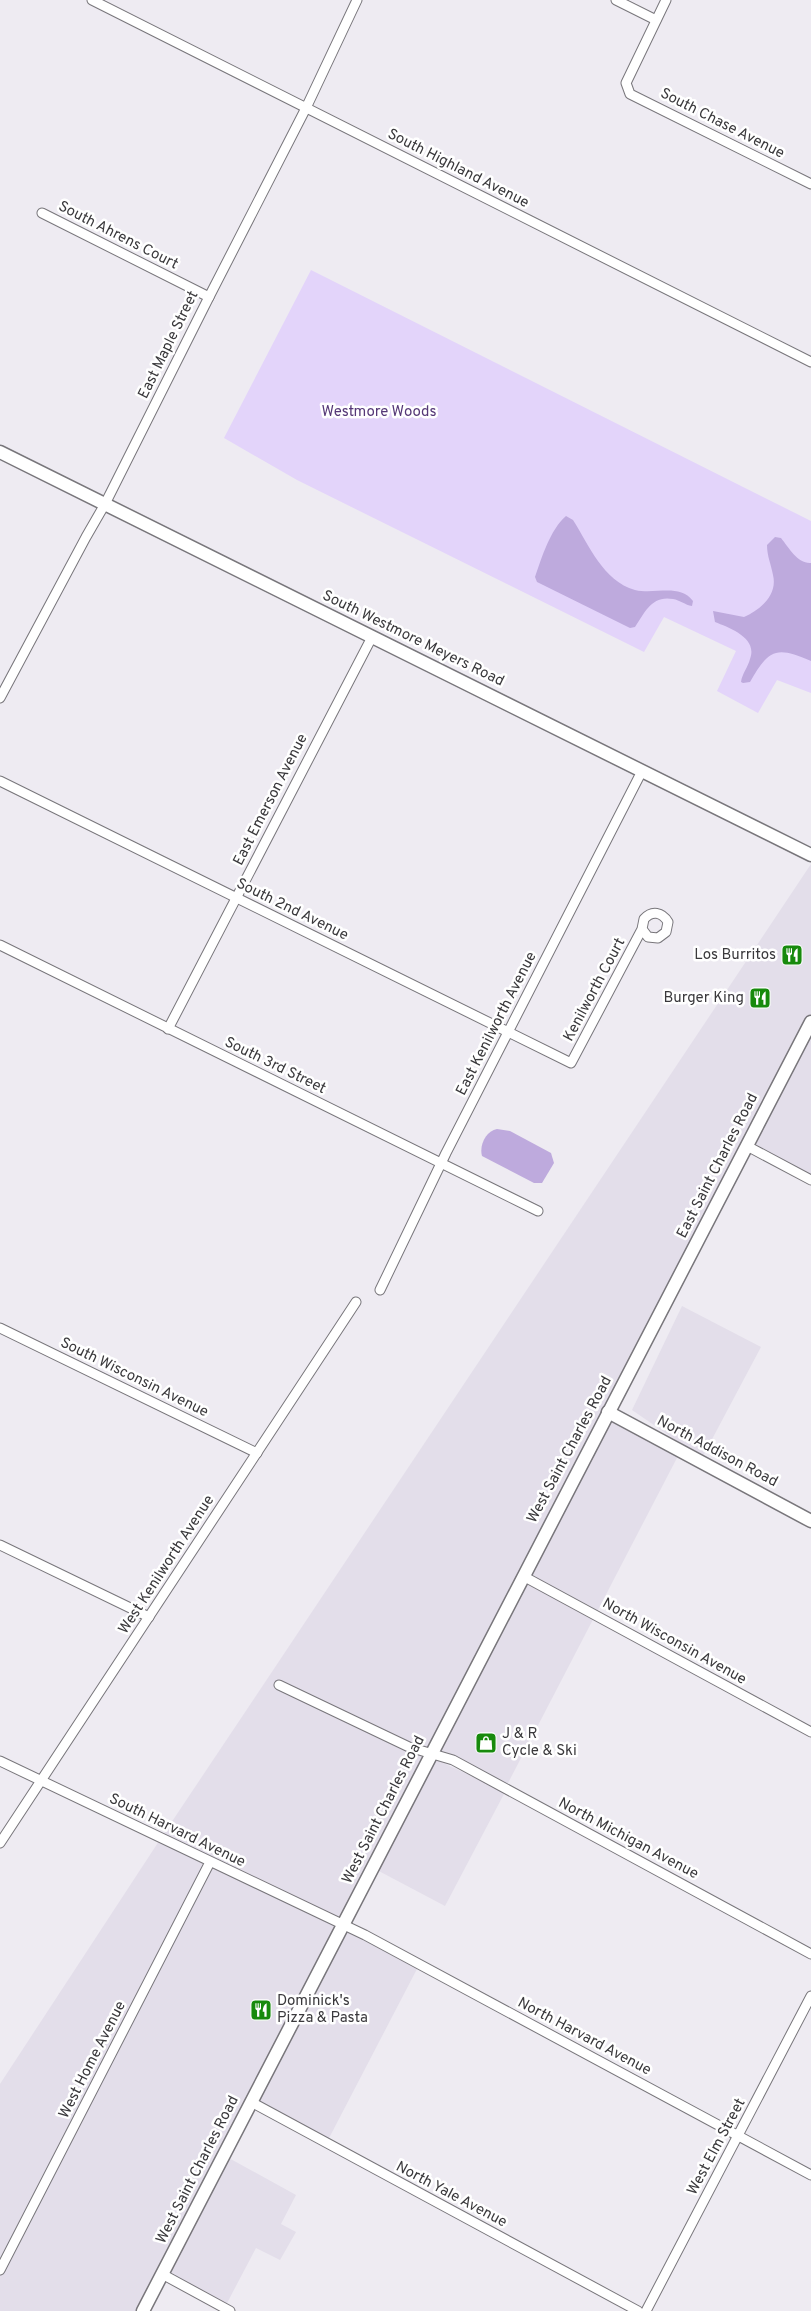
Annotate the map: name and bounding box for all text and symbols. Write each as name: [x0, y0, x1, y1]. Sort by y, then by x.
street label: South Chase Avenue: [657, 84, 787, 164]
street label: South Highland Avenue: [384, 125, 532, 213]
street label: South Ahrens Court: [55, 198, 181, 274]
street label: East Maple Street: [135, 288, 203, 402]
park label: Westmore Woods: [321, 403, 437, 422]
street label: South Westmore Meyers Road: [319, 587, 507, 691]
street label: East Emerson Avenue: [230, 731, 312, 869]
street label: South 2nd Avenue: [233, 875, 351, 945]
street label: Kenilworth Court: [560, 935, 630, 1045]
restaurant icon: Los Burritos: [780, 943, 804, 967]
place label: Los Burritos: [694, 946, 776, 965]
street label: East Kenilworth Avenue: [453, 949, 541, 1099]
restaurant icon: Burger King: [748, 986, 772, 1010]
place label: Burger King: [663, 989, 744, 1008]
street label: South 3rd Street: [221, 1033, 329, 1099]
street label: East Saint Charles Road: [673, 1090, 763, 1242]
street label: South Wisconsin Avenue: [57, 1334, 211, 1422]
street label: West Saint Charles Road: [523, 1373, 617, 1527]
street label: North Addison Road: [653, 1412, 781, 1492]
street label: West Kenilworth Avenue: [115, 1492, 219, 1638]
street label: North Wisconsin Avenue: [599, 1594, 749, 1690]
place label: J & R Cycle & Ski: [502, 1725, 577, 1761]
shop icon: J & R Cycle & Ski: [474, 1731, 498, 1755]
street label: West Saint Charles Road: [338, 1733, 430, 1887]
street label: South Harvard Avenue: [106, 1790, 248, 1872]
street label: North Michigan Avenue: [555, 1794, 701, 1884]
place label: Dominick's Pizza & Pasta: [277, 1992, 368, 2028]
street label: North Harvard Avenue: [514, 1994, 654, 2080]
street label: West Home Avenue: [55, 1998, 131, 2122]
restaurant icon: Dominick's Pizza & Pasta: [249, 1998, 273, 2022]
street label: West Saint Charles Road: [152, 2093, 244, 2247]
street label: West Elm Street: [684, 2095, 750, 2199]
street label: North Yale Avenue: [392, 2158, 510, 2232]

